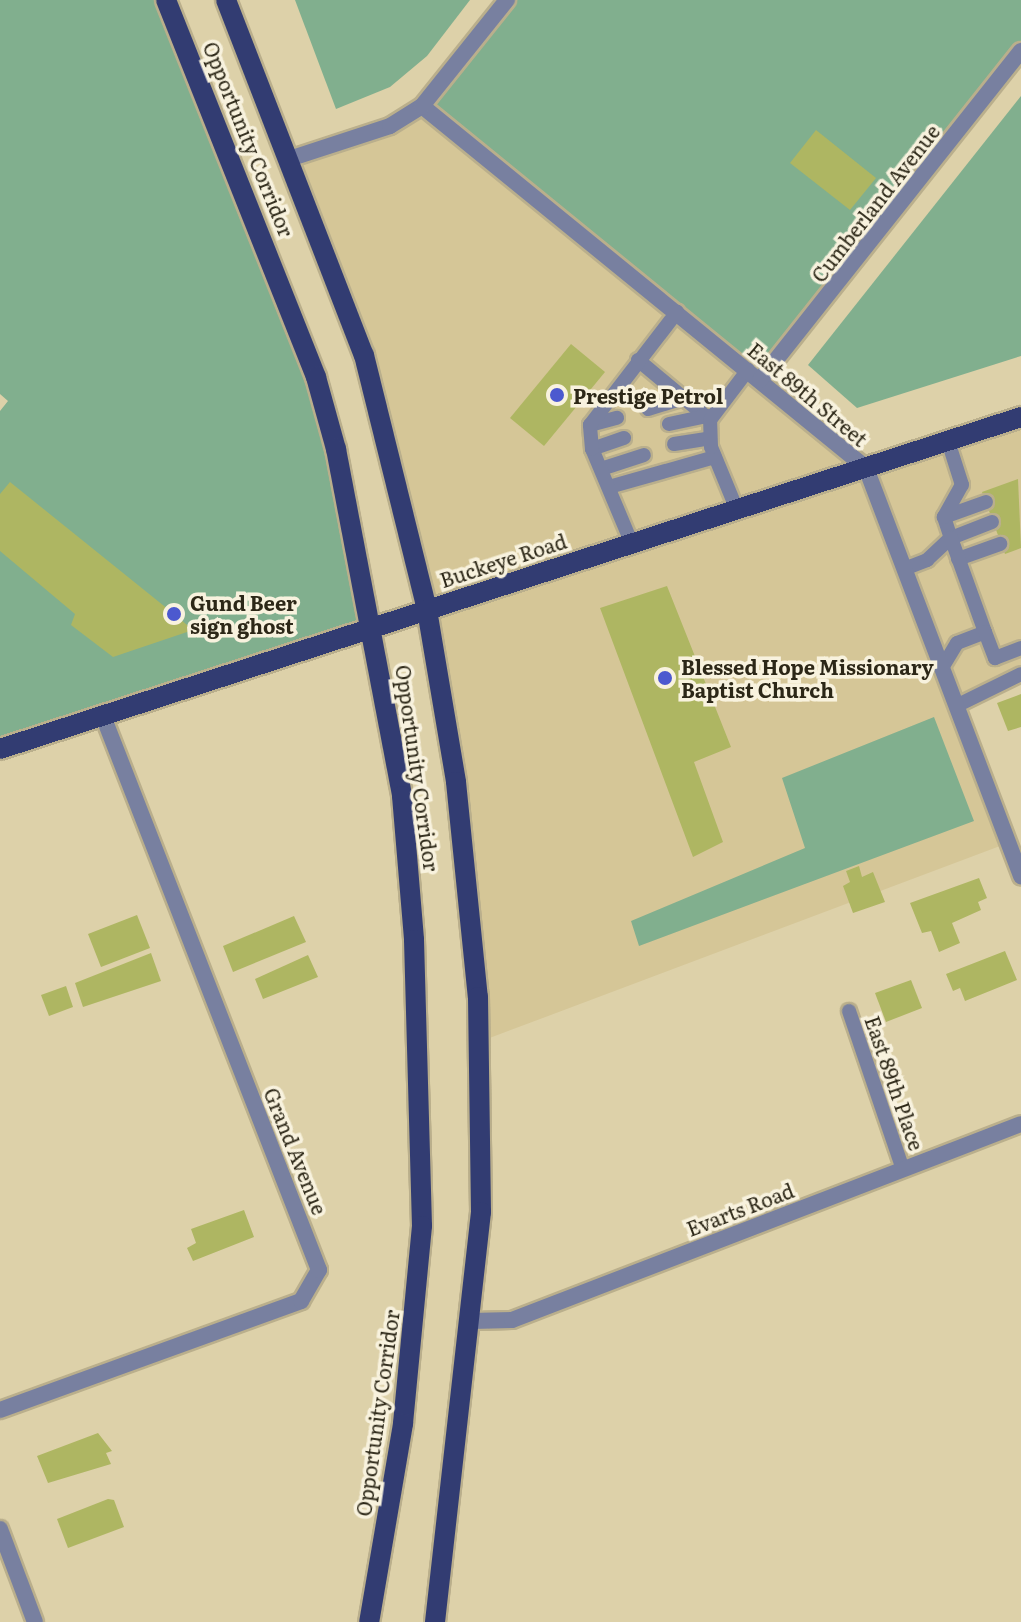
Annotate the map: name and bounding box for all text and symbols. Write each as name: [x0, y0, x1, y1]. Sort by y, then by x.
street label: Opportunity Corridor: [199, 38, 299, 240]
street label: Cumberland Avenue: [806, 119, 944, 287]
street label: East 89th Street: [743, 337, 873, 451]
place label: Prestige Petrol: [573, 383, 723, 407]
marker: Prestige Petrol: [548, 386, 566, 404]
street label: Buckeye Road: [437, 528, 569, 592]
place label: Gund Beer sign ghost: [190, 590, 297, 637]
marker: Gund Beer sign ghost: [165, 605, 183, 623]
place label: Blessed Hope Missionary Baptist Church: [681, 654, 934, 701]
street label: Opportunity Corridor: [392, 663, 444, 873]
marker: Blessed Hope Missionary Baptist Church: [656, 669, 674, 687]
street label: East 89th Place: [861, 1013, 929, 1153]
street label: Grand Avenue: [260, 1084, 332, 1218]
street label: Evarts Road: [683, 1178, 797, 1240]
street label: Opportunity Corridor: [351, 1308, 403, 1518]

